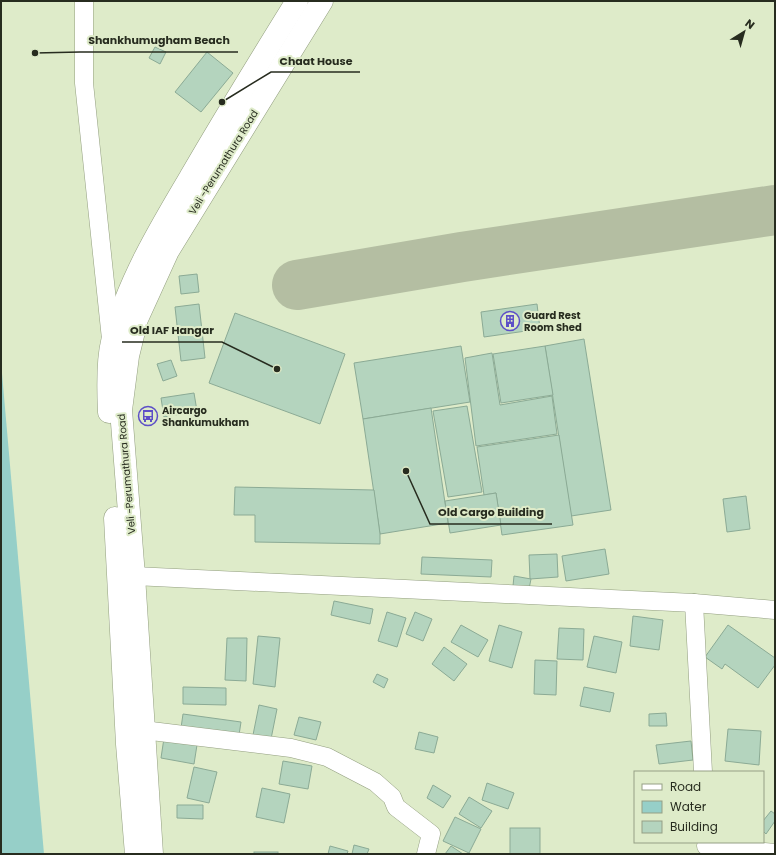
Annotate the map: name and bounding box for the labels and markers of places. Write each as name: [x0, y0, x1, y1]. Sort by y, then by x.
callout: Shankhumugham Beach: [80, 29, 238, 52]
callout: Chaat House: [271, 49, 360, 72]
place label: Guard Rest Room Shed: [524, 308, 582, 335]
building icon: Guard Rest Room Shed: [499, 310, 521, 332]
callout: Old IAF Hangar: [122, 319, 222, 342]
place label: Aircargo Shankumukham: [162, 403, 249, 430]
bus stop icon: Aircargo Shankumukham: [137, 405, 159, 427]
callout: Old Cargo Building: [430, 501, 552, 524]

